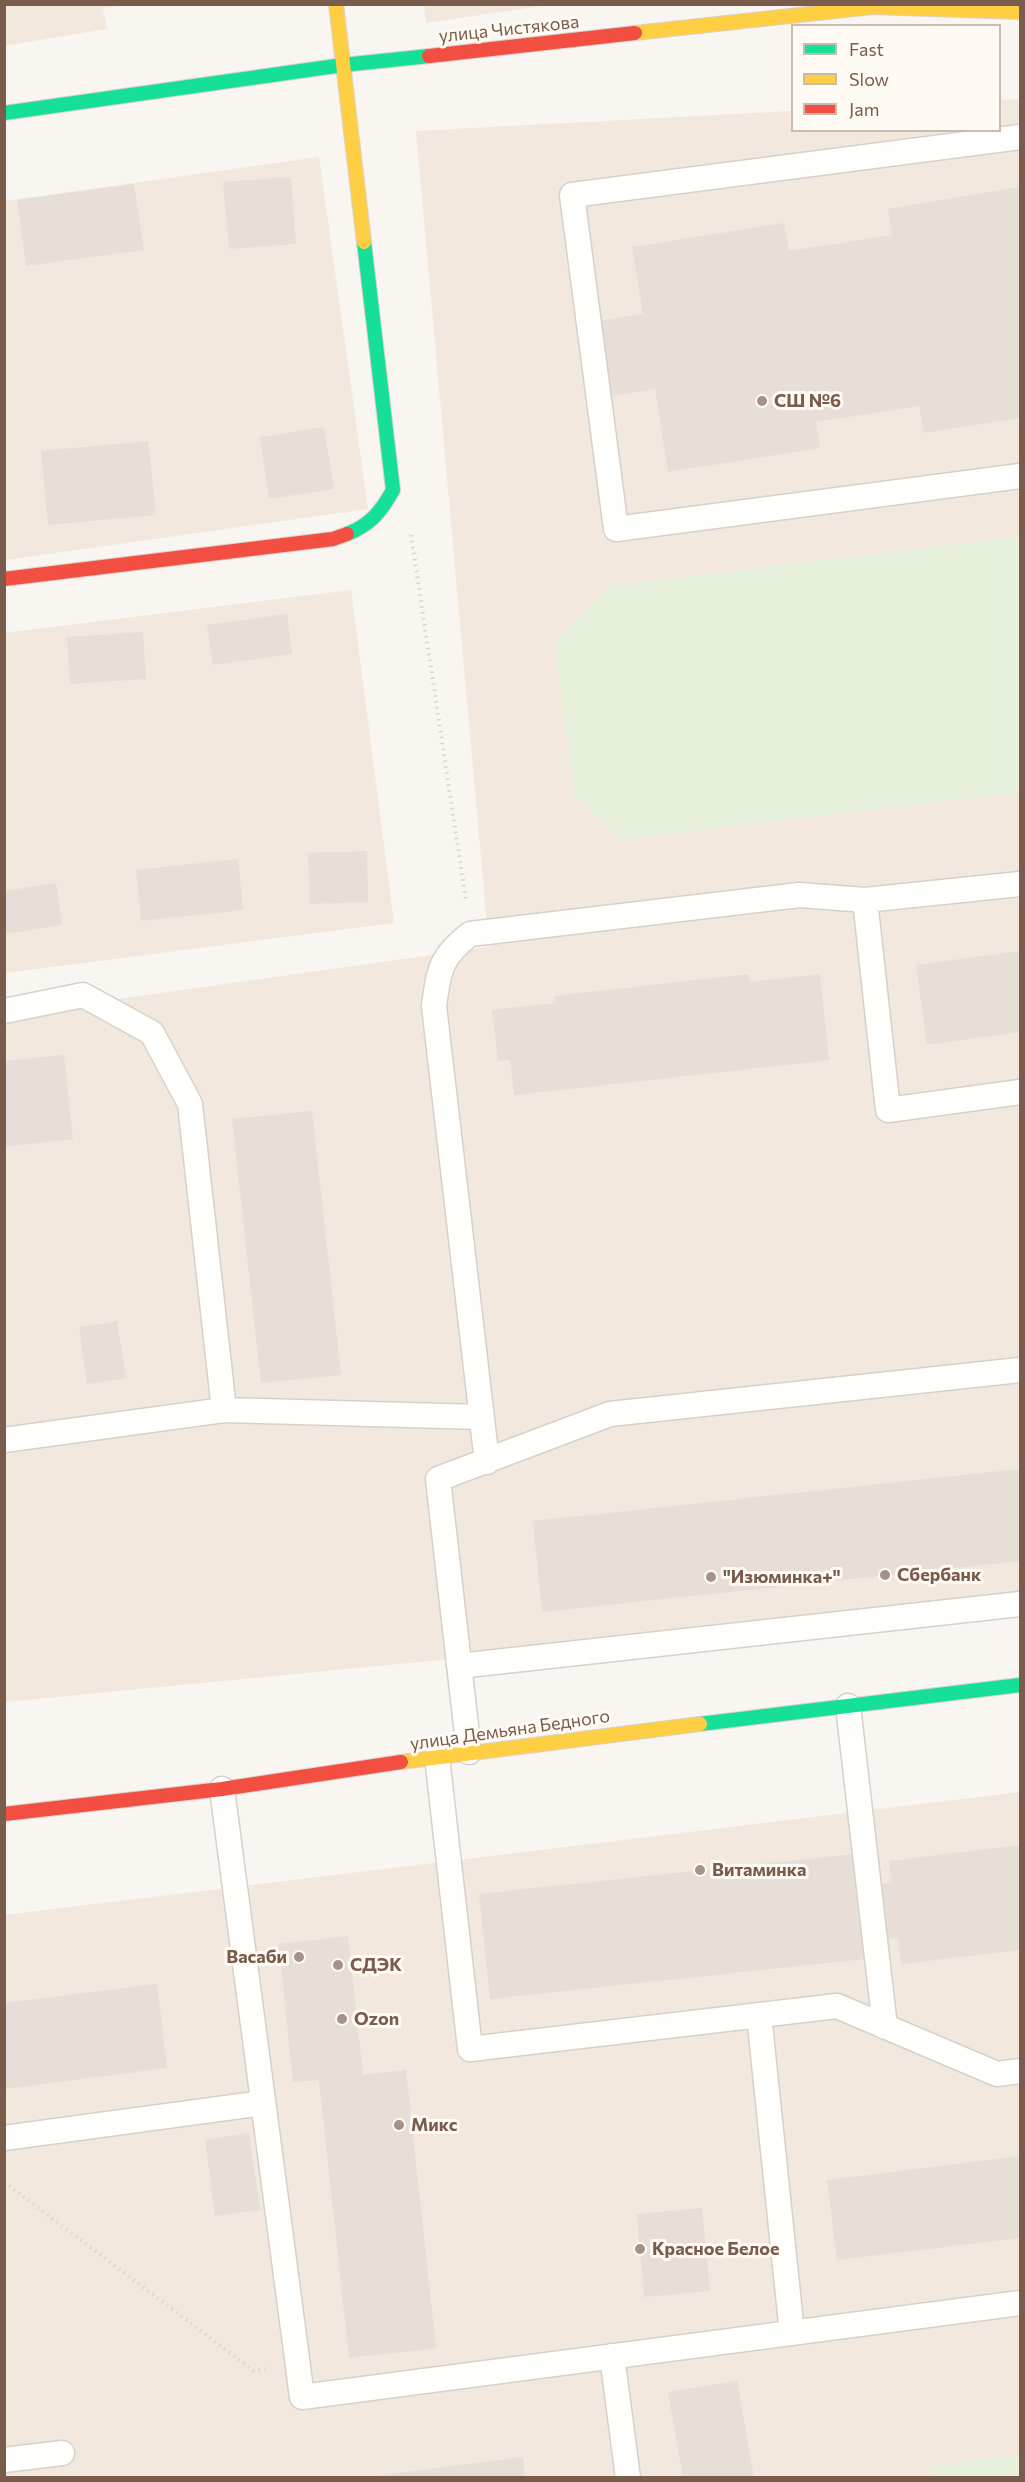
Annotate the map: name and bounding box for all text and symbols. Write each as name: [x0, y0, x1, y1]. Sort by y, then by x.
street label: улица Чистякова: [438, 11, 580, 47]
legend: [791, 24, 1001, 132]
text: Fast: [849, 38, 884, 60]
text: Slow: [849, 68, 889, 90]
text: Jam: [849, 98, 879, 120]
place label: СШ №6: [774, 390, 841, 412]
marker: СШ №6: [755, 394, 769, 408]
place label: Сбербанк: [897, 1564, 981, 1586]
place label: "Изюминка+": [723, 1566, 841, 1588]
marker: Сбербанк: [878, 1568, 892, 1582]
marker: "Изюминка+": [704, 1570, 718, 1584]
street label: улица Демьяна Бедного: [409, 1705, 611, 1755]
place label: Витаминка: [712, 1859, 806, 1881]
marker: Витаминка: [693, 1863, 707, 1877]
place label: Васаби: [226, 1946, 287, 1968]
marker: Васаби: [292, 1950, 306, 1964]
place label: СДЭК: [350, 1954, 402, 1976]
marker: СДЭК: [331, 1958, 345, 1972]
place label: Ozon: [354, 2008, 399, 2030]
marker: Ozon: [335, 2012, 349, 2026]
place label: Микс: [411, 2114, 457, 2136]
marker: Микс: [392, 2118, 406, 2132]
place label: Красное Белое: [652, 2238, 780, 2260]
marker: Красное Белое: [633, 2242, 647, 2256]

